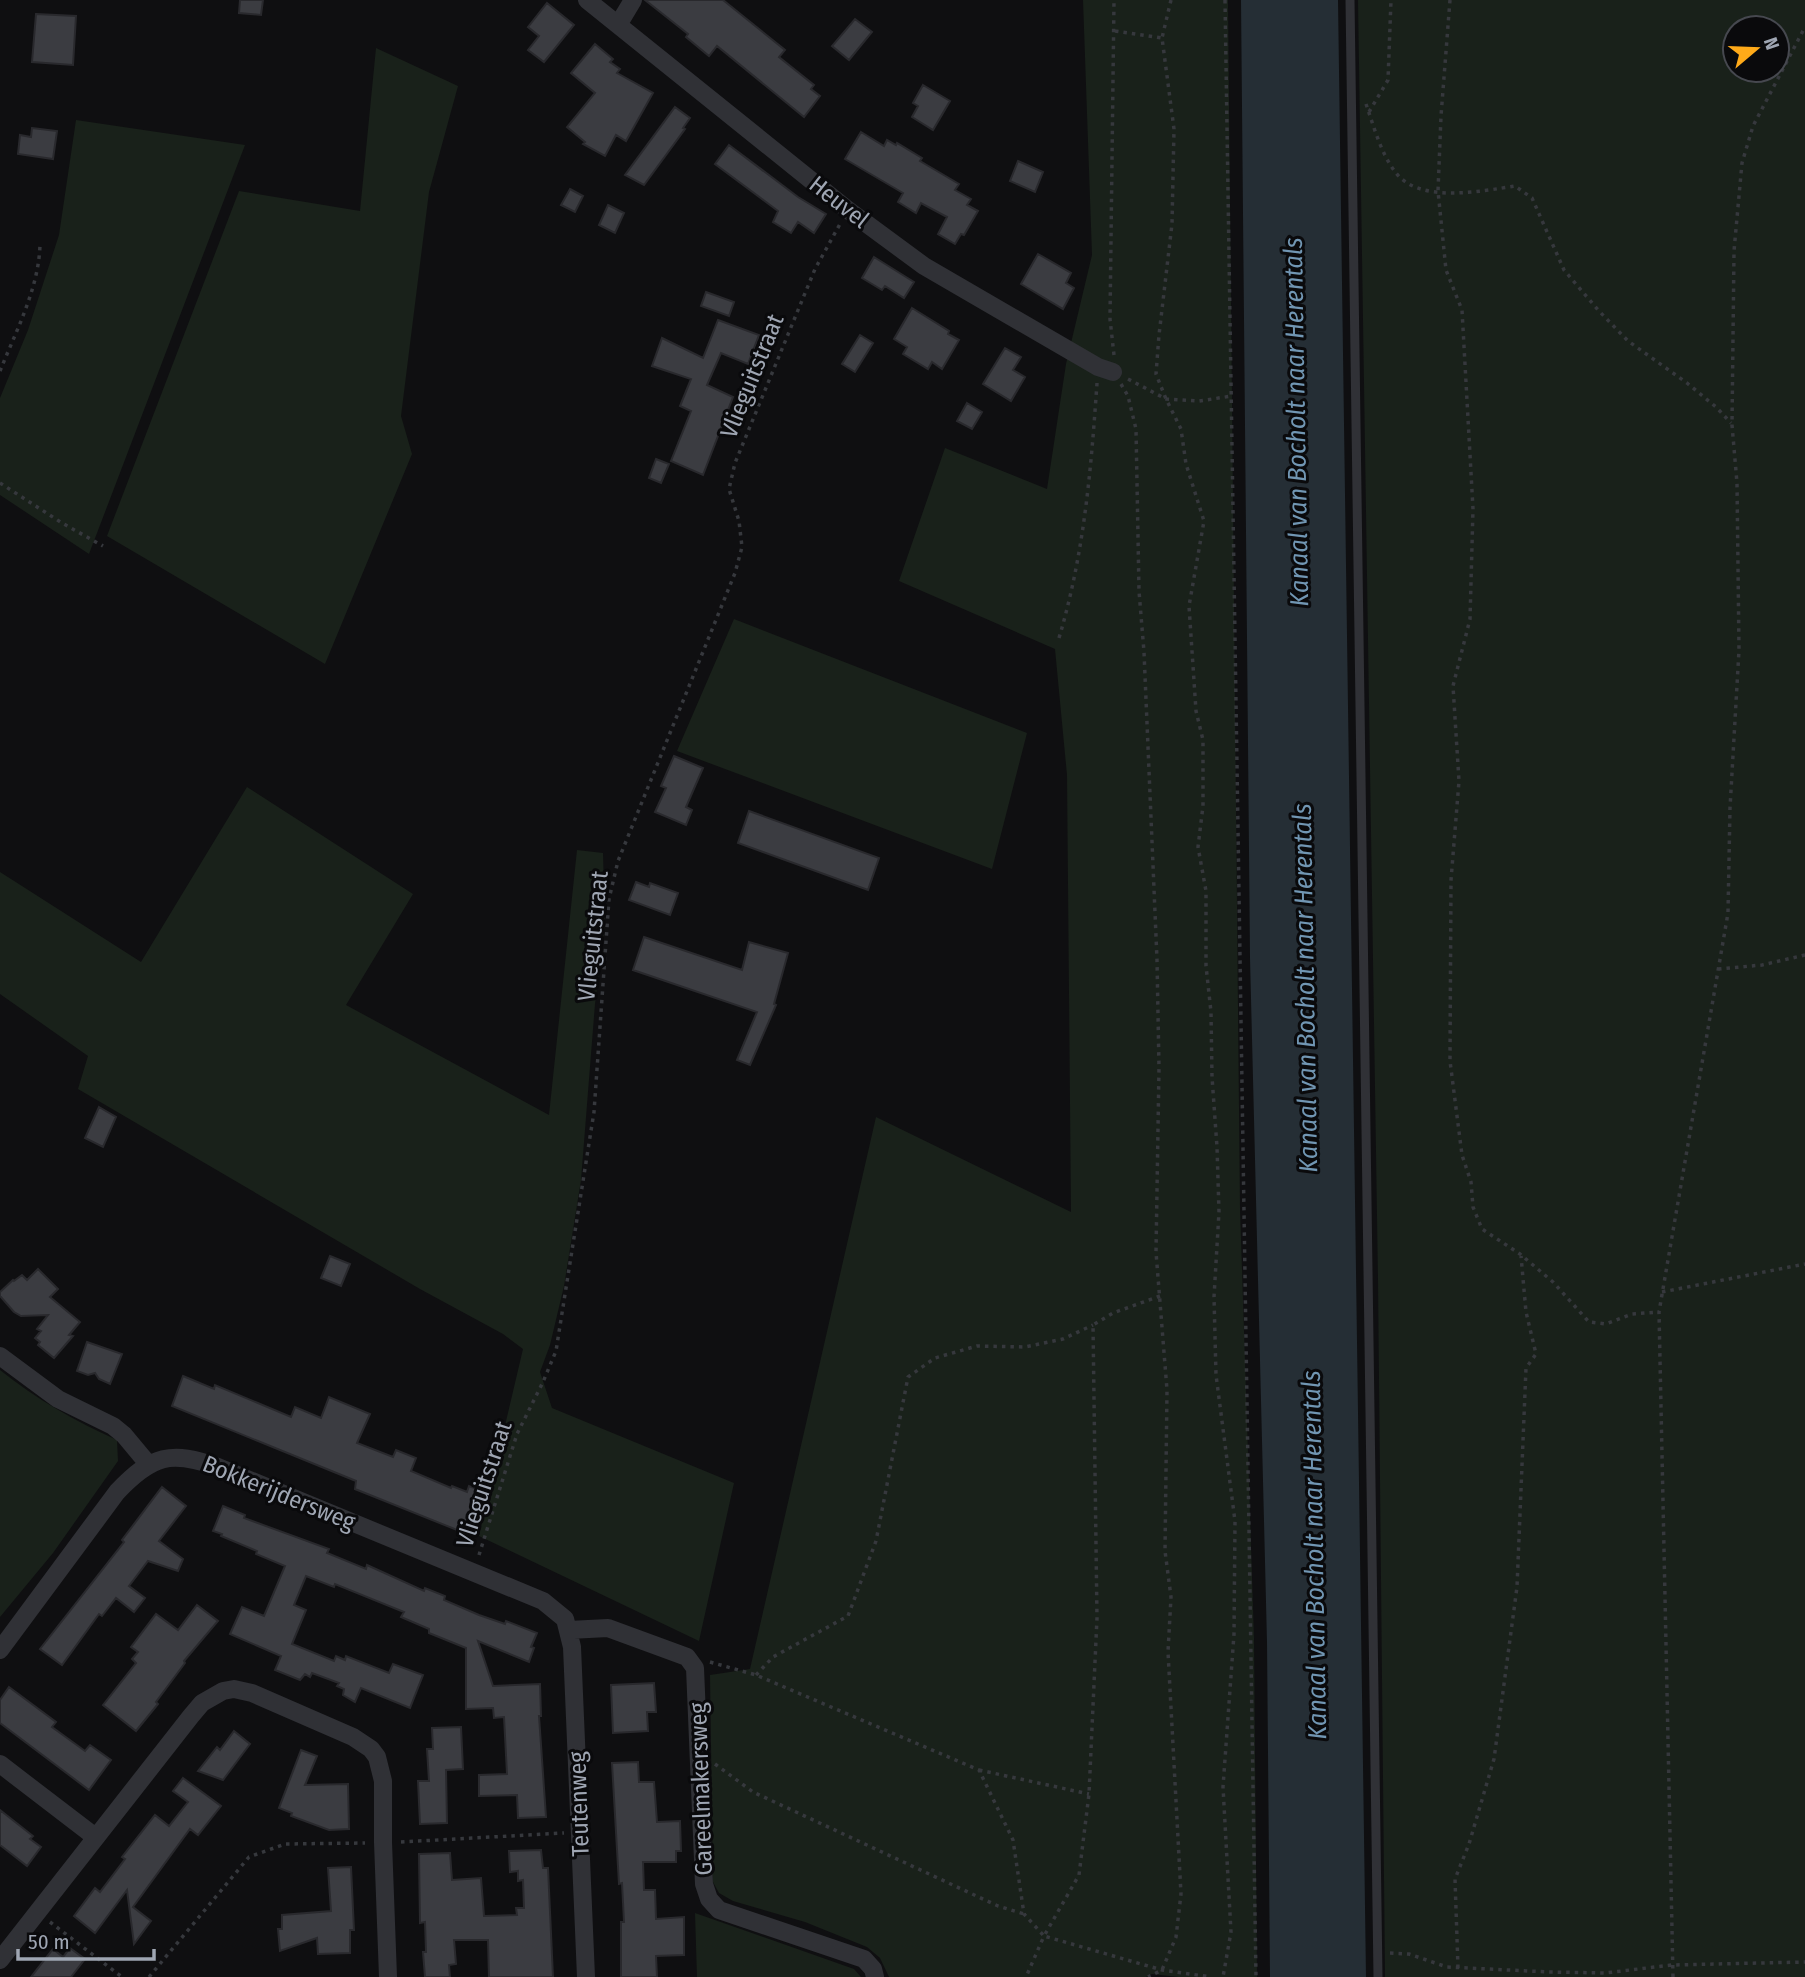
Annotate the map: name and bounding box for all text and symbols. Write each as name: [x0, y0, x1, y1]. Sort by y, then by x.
north arrow: [1721, 14, 1791, 84]
text: N: [1759, 34, 1784, 53]
street label: Heuvel: [804, 170, 874, 234]
water label: Kanaal van Bocholt naar Herentals: [1278, 237, 1315, 607]
street label: Vlieguitstraat: [714, 310, 790, 442]
water label: Kanaal van Bocholt naar Herentals: [1287, 803, 1324, 1173]
street label: Vlieguitstraat: [572, 869, 614, 1003]
water label: Kanaal van Bocholt naar Herentals: [1296, 1370, 1333, 1740]
street label: Vlieguitstraat: [450, 1417, 518, 1551]
street label: Bokkerijdersweg: [199, 1450, 360, 1537]
street label: Gareelmakersweg: [684, 1701, 718, 1876]
street label: Teutenweg: [563, 1750, 595, 1857]
scale bar: [18, 1918, 154, 1962]
text: 50 m: [28, 1929, 70, 1955]

